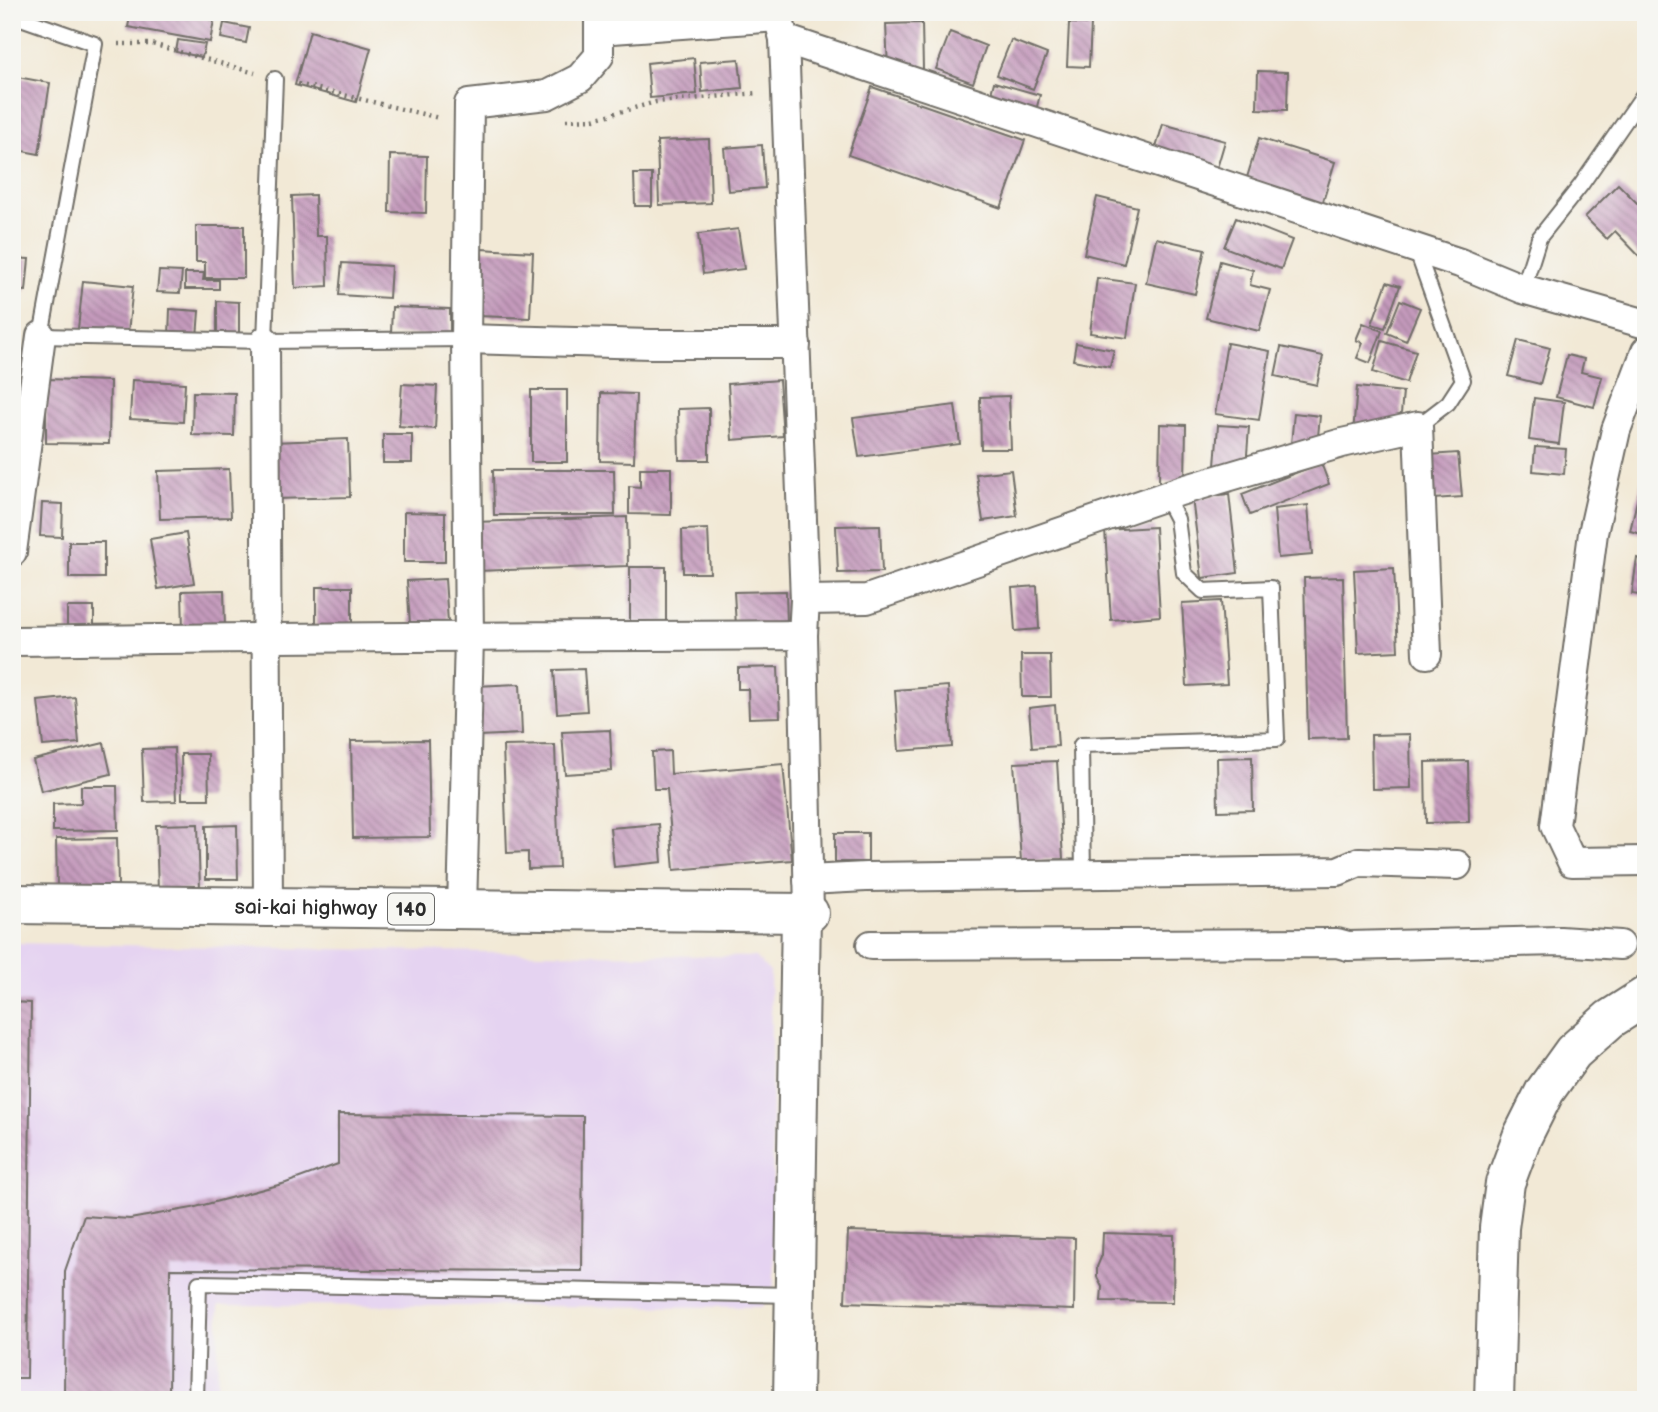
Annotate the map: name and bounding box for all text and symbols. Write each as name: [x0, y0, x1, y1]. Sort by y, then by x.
road number: 140: [388, 894, 434, 925]
street label: sai-kai highway: [234, 895, 378, 921]

